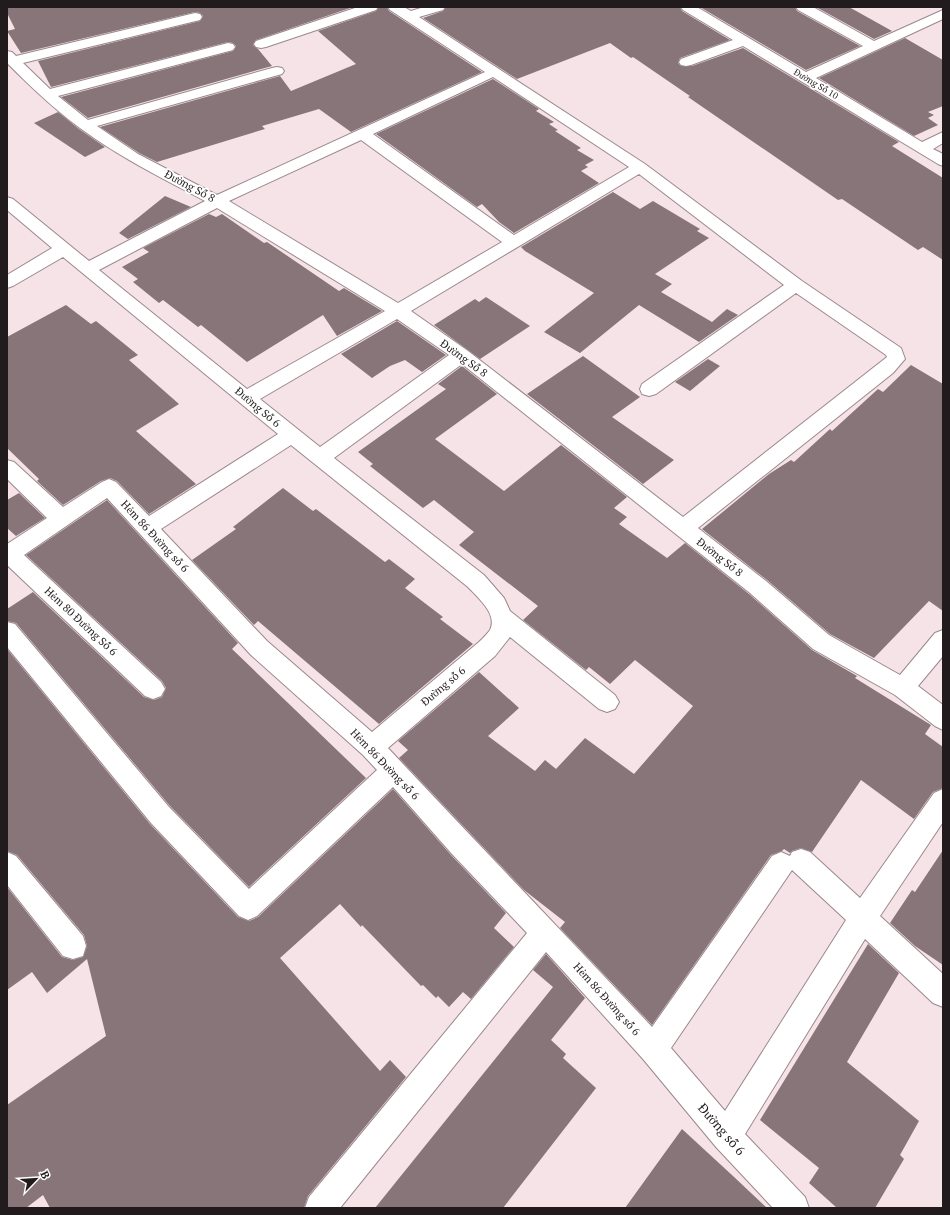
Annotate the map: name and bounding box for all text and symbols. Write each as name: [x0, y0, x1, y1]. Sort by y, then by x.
street label: Đường Số 10: [792, 66, 841, 102]
street label: Đường Số 8: [162, 167, 218, 205]
street label: Đường Số 8: [438, 336, 491, 380]
street label: Đường Số 6: [232, 384, 284, 430]
street label: Hẻm 86 Đường số 6: [118, 497, 192, 575]
street label: Đường Số 8: [694, 535, 746, 580]
street label: Hẻm 80 Đường Số 6: [42, 584, 120, 658]
street label: Đường số 6: [418, 663, 468, 709]
street label: Hẻm 86 Đường số 6: [348, 726, 423, 803]
street label: Hẻm 86 Đường số 6: [571, 960, 644, 1038]
street label: Đường số 6: [694, 1099, 750, 1159]
north arrow: [16, 1159, 56, 1199]
text: B: [37, 1169, 53, 1181]

